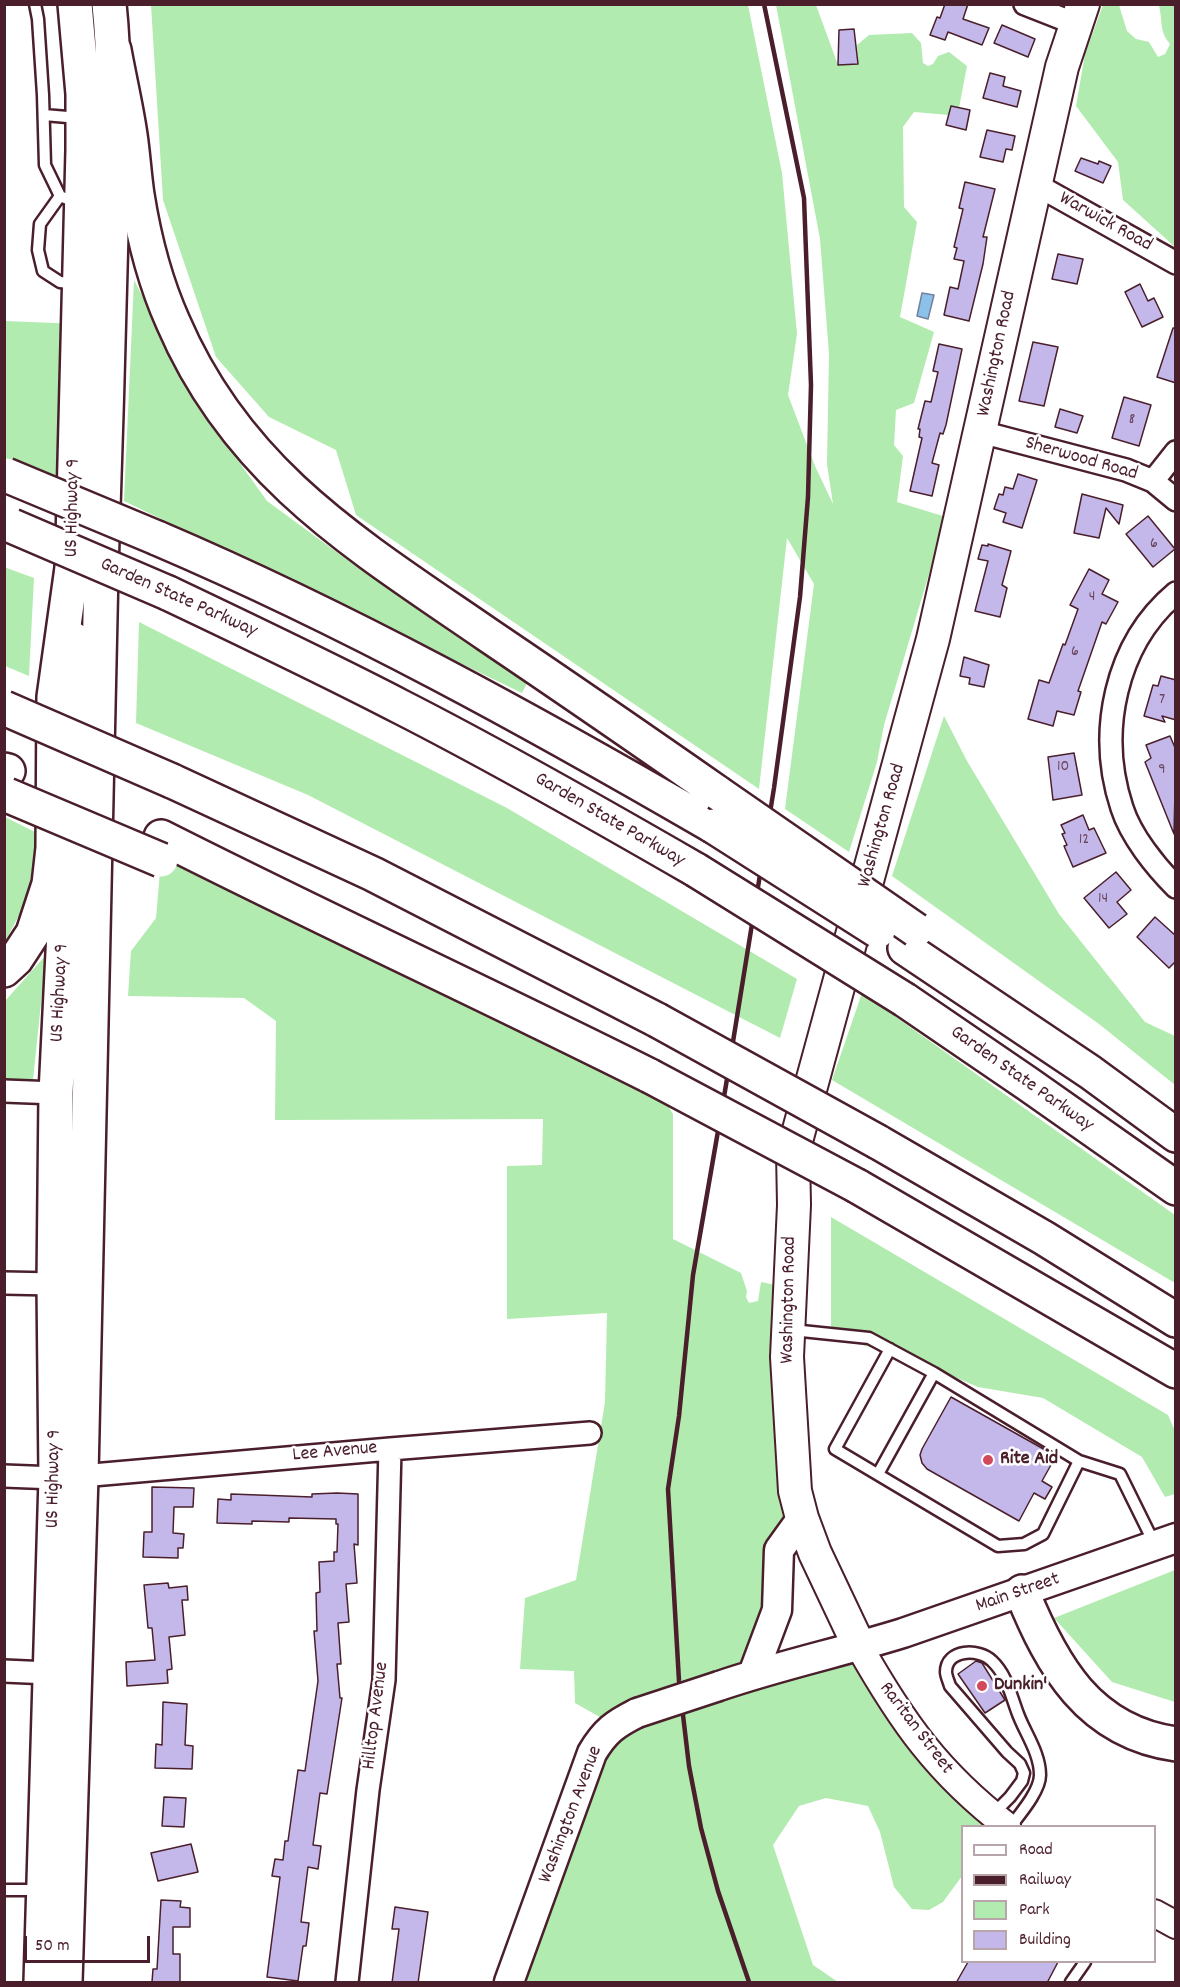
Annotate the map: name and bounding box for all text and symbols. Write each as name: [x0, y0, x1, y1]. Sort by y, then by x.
street label: Warwick Road: [1054, 188, 1156, 258]
street label: Washington Road: [973, 289, 1023, 419]
house number: 8: [1129, 411, 1135, 431]
street label: Sherwood Road: [1022, 432, 1140, 488]
street label: US Highway 9: [61, 458, 87, 558]
house number: 6: [1150, 535, 1158, 555]
street label: Garden State Parkway: [96, 554, 260, 644]
house number: 4: [1089, 588, 1095, 608]
house number: 6: [1071, 643, 1079, 663]
house number: 7: [1159, 691, 1165, 711]
house number: 10: [1057, 758, 1069, 778]
street label: Washington Road: [854, 761, 912, 891]
house number: 9: [1158, 761, 1166, 781]
street label: Garden State Parkway: [530, 768, 688, 874]
house number: 12: [1079, 831, 1089, 851]
house number: 14: [1098, 890, 1108, 910]
street label: US Highway 9: [46, 943, 76, 1043]
street label: Garden State Parkway: [945, 1022, 1097, 1138]
street label: Washington Road: [777, 1236, 803, 1364]
street label: US Highway 9: [42, 1429, 68, 1529]
street label: Lee Avenue: [292, 1437, 378, 1469]
place label: Rite Aid: [1000, 1448, 1058, 1472]
marker: Rite Aid: [981, 1453, 995, 1467]
street label: Main Street: [973, 1568, 1063, 1620]
street label: Hilltop Avenue: [358, 1661, 396, 1771]
place label: Dunkin': [994, 1674, 1047, 1698]
street label: Raritan Street: [873, 1678, 957, 1780]
marker: Dunkin': [975, 1679, 989, 1693]
street label: Washington Avenue: [535, 1743, 609, 1887]
legend: [961, 1825, 1156, 1963]
text: Road: [1019, 1838, 1053, 1863]
text: Railway: [1019, 1868, 1071, 1893]
text: Park: [1019, 1898, 1050, 1923]
scale bar: [27, 1924, 153, 1962]
text: Building: [1019, 1928, 1071, 1953]
text: 50 m: [35, 1934, 70, 1959]

